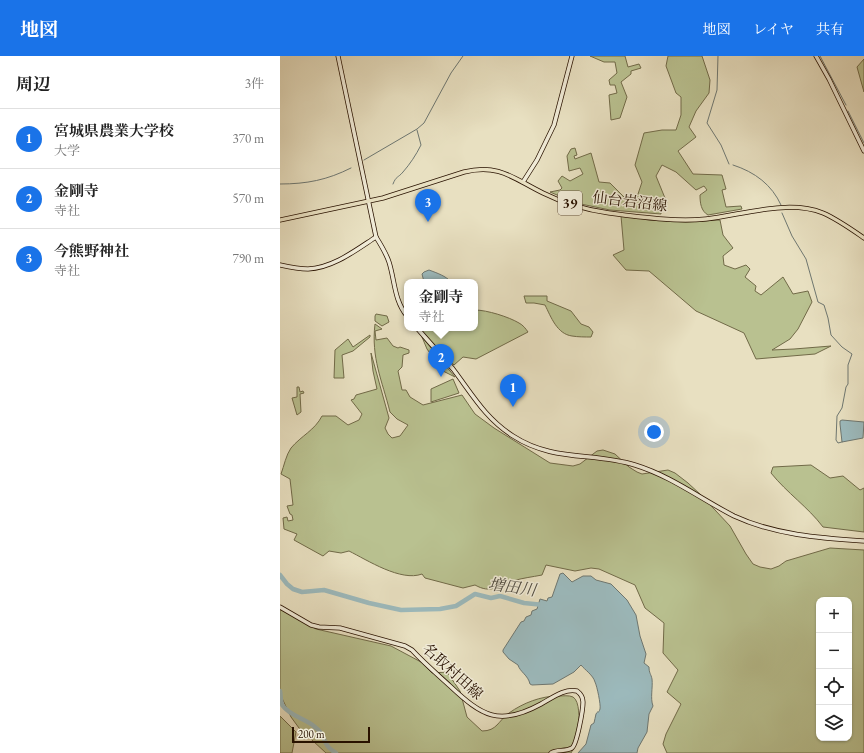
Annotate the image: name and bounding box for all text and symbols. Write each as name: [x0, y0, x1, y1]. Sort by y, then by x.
text: 地図: [20, 17, 58, 42]
text: 地図: [703, 20, 731, 38]
text: レイヤ: [753, 20, 794, 38]
text: 共有: [816, 20, 844, 38]
text: 周辺: [16, 73, 50, 95]
text: 3件: [245, 75, 264, 92]
text: 宮城県農業大学校: [54, 121, 174, 140]
text: 1: [26, 130, 32, 147]
text: 370 m: [233, 130, 264, 147]
text: 大学: [54, 142, 80, 159]
text: 金剛寺: [54, 181, 99, 200]
street label: 仙台岩沼線: [592, 187, 668, 215]
pin: 3: [415, 189, 441, 222]
text: 2: [26, 190, 32, 207]
text: 570 m: [233, 190, 264, 207]
road number: 39: [558, 191, 582, 215]
text: 寺社: [54, 202, 80, 219]
text: 今熊野神社: [54, 241, 129, 260]
text: 3: [26, 250, 32, 267]
text: 790 m: [233, 250, 264, 267]
text: 寺社: [54, 262, 80, 279]
popup: [404, 279, 478, 331]
text: 金剛寺: [418, 287, 464, 306]
text: 寺社: [418, 308, 445, 325]
pin: 2: [428, 344, 454, 377]
pin: 1: [500, 374, 526, 407]
your location: [644, 422, 664, 442]
water label: 増田川: [487, 573, 539, 601]
map controls: [816, 597, 852, 741]
button: +: [816, 597, 852, 633]
button: −: [816, 633, 852, 669]
street label: 名取村田線: [419, 639, 487, 703]
button: locate: [816, 669, 852, 705]
button: layers: [816, 705, 852, 741]
scale bar: [292, 725, 370, 744]
text: 200 m: [298, 727, 325, 741]

